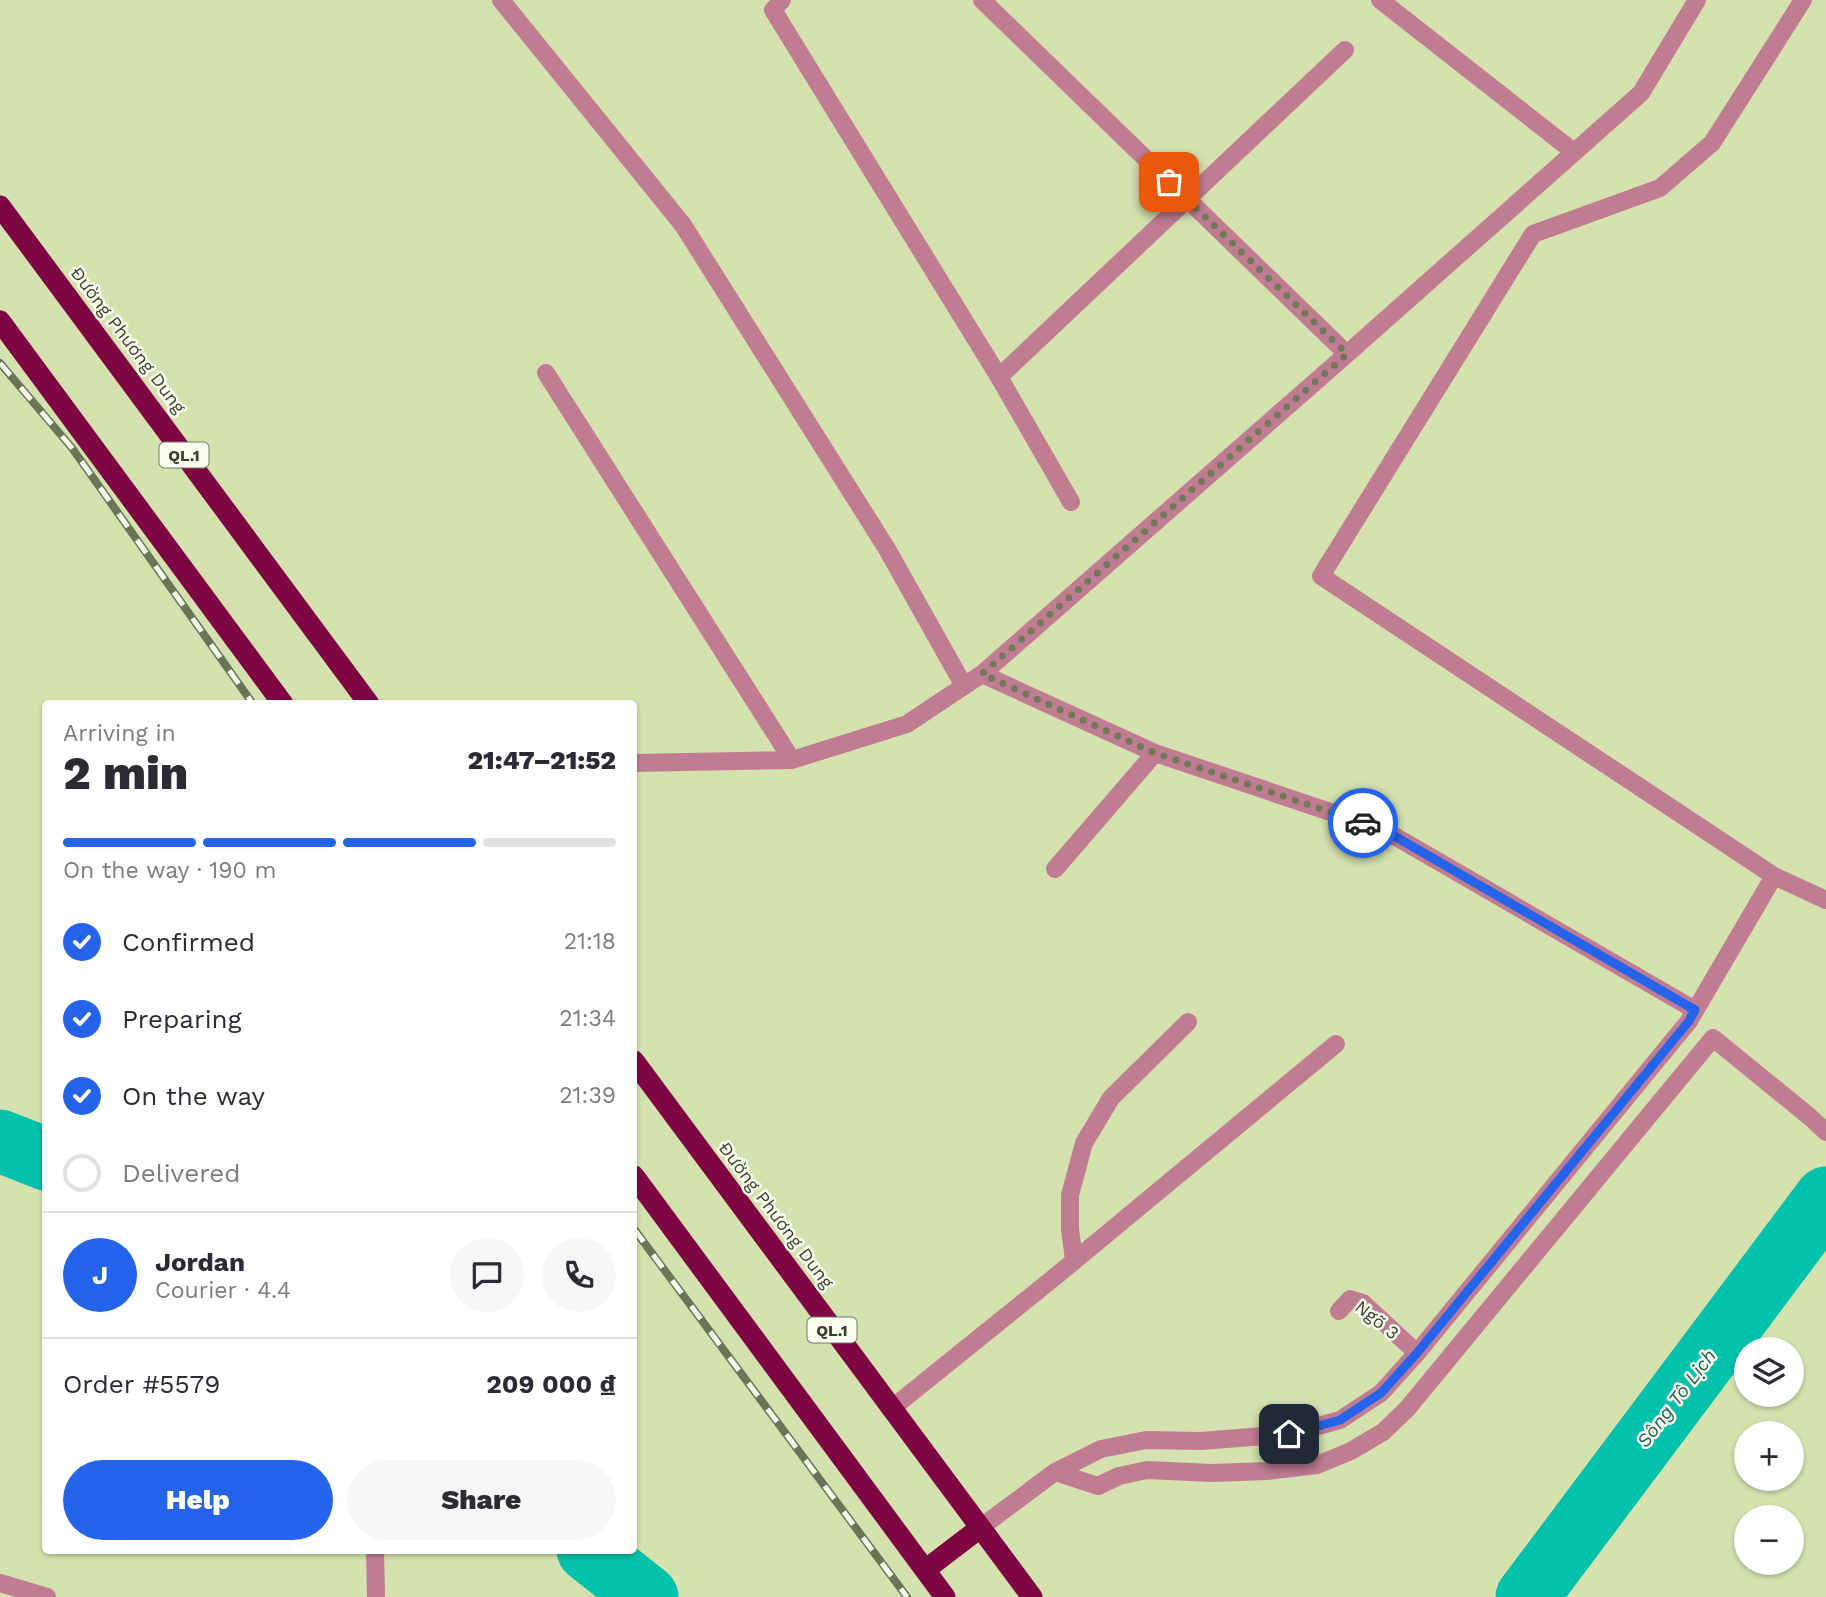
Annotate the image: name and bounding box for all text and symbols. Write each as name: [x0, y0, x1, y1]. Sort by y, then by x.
pin: [1139, 152, 1199, 212]
icon: bag: [1150, 163, 1188, 201]
street label: Đường Phương Dung: [67, 262, 191, 417]
road number: QL.1: [160, 442, 208, 468]
text: Arriving in: [63, 720, 176, 747]
text: 21:47–21:52: [467, 745, 616, 775]
text: 2 min: [63, 746, 188, 800]
courier: [1328, 788, 1398, 858]
icon: car: [1344, 804, 1382, 842]
text: On the way · 190 m: [63, 857, 276, 884]
icon: check: [63, 923, 101, 961]
text: Confirmed: [122, 927, 255, 957]
text: 21:18: [564, 928, 616, 955]
icon: check: [63, 1000, 101, 1038]
text: Preparing: [122, 1004, 242, 1034]
text: 21:34: [559, 1005, 616, 1032]
icon: check: [63, 1077, 101, 1115]
text: On the way: [122, 1081, 265, 1111]
text: 21:39: [559, 1082, 616, 1109]
street label: Đường Phương Dung: [715, 1137, 839, 1292]
text: Delivered: [122, 1158, 241, 1188]
button: chat: [450, 1238, 524, 1312]
button: phone: [542, 1238, 616, 1312]
text: Jordan: [155, 1247, 245, 1277]
text: J: [92, 1260, 108, 1290]
text: Courier · 4.4: [155, 1277, 291, 1304]
street label: Ngõ 3: [1351, 1296, 1403, 1344]
road number: QL.1: [808, 1318, 856, 1342]
map controls: [1734, 1337, 1804, 1575]
button: layers: [1734, 1337, 1804, 1407]
water label: Sông Tô Lịch: [1632, 1345, 1721, 1452]
text: Order #5579: [63, 1369, 220, 1399]
text: 209 000 ₫: [486, 1369, 616, 1399]
pin: [1259, 1404, 1319, 1464]
icon: home: [1270, 1415, 1308, 1453]
button: +: [1734, 1421, 1804, 1491]
button: Help: [63, 1460, 333, 1540]
button: Share: [347, 1460, 616, 1540]
button: −: [1734, 1505, 1804, 1575]

